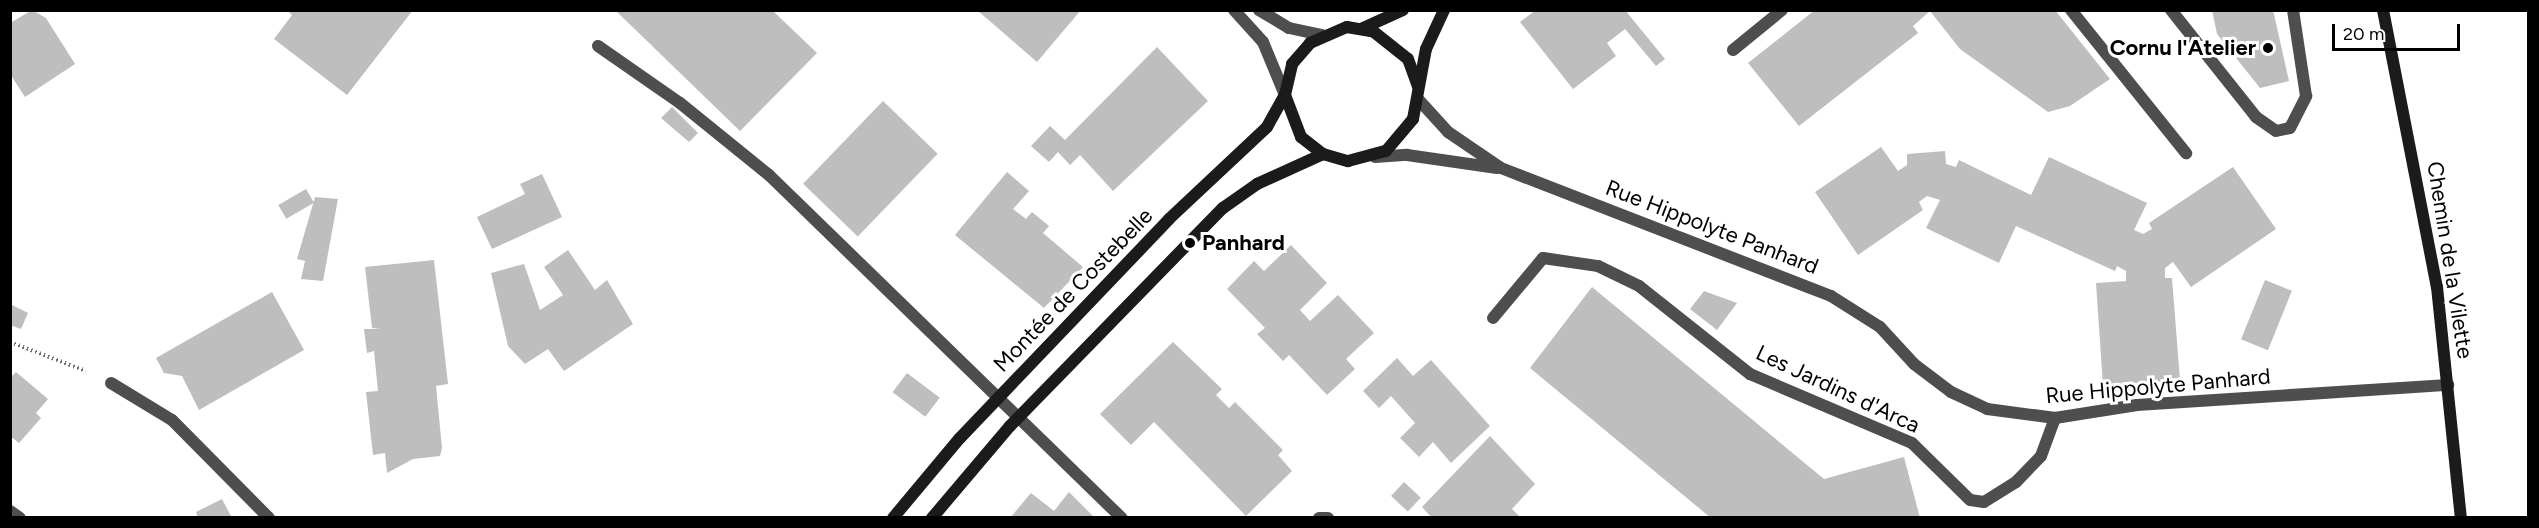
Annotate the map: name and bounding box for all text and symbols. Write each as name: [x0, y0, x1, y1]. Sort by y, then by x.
scale bar: [2335, 12, 2462, 50]
text: 20 m: [2343, 23, 2384, 45]
place label: Cornu l'Atelier: [2110, 35, 2256, 61]
marker: Cornu l'Atelier: [2261, 41, 2275, 55]
street label: Chemin de la Vilette: [2421, 160, 2479, 360]
street label: Rue Hippolyte Panhard: [1602, 174, 1822, 280]
street label: Montée de Costebelle: [988, 203, 1158, 377]
place label: Panhard: [1202, 230, 1285, 256]
marker: Panhard: [1183, 236, 1197, 250]
street label: Les Jardins d'Arca: [1752, 339, 1924, 439]
street label: Rue Hippolyte Panhard: [2044, 363, 2272, 409]

